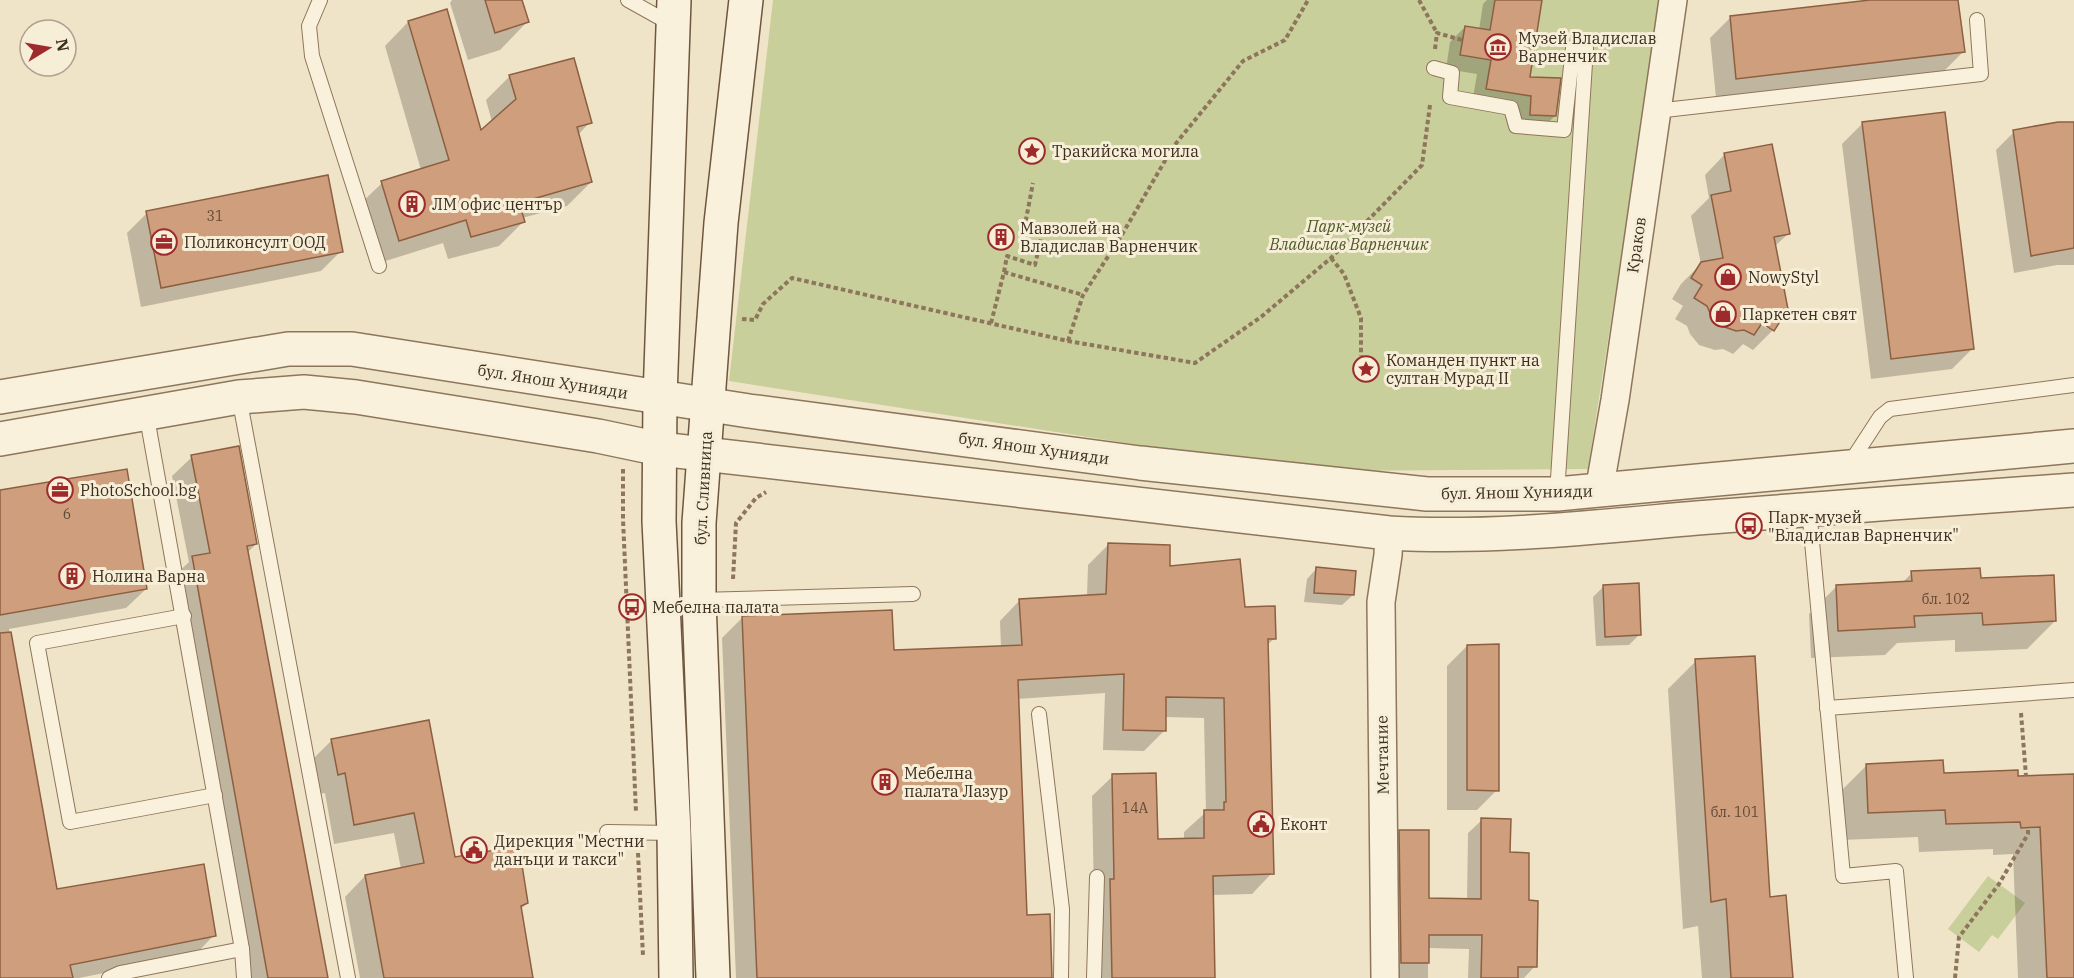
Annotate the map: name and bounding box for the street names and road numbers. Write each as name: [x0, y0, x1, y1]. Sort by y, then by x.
street label: Краков: [1622, 216, 1650, 274]
street label: бул. Янош Хунияди: [476, 359, 630, 403]
street label: бул. Янош Хунияди: [957, 428, 1111, 468]
street label: бул. Сливница: [690, 430, 716, 546]
street label: бул. Янош Хунияди: [1441, 481, 1593, 503]
street label: Мечтание: [1371, 715, 1393, 795]

